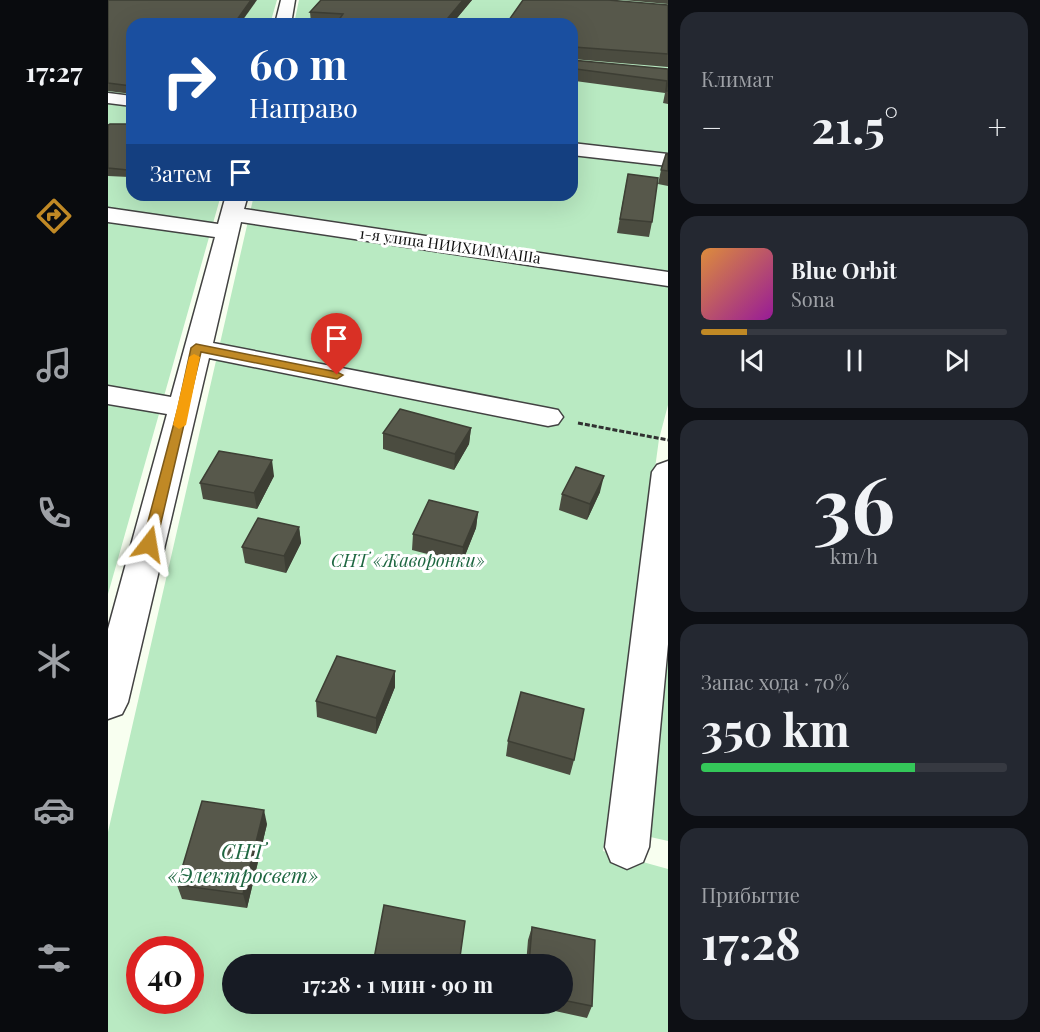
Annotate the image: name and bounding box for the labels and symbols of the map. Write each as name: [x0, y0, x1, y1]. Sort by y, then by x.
street label: 1-я улица НИИХИММАШа: [358, 222, 543, 268]
pin: [311, 313, 362, 375]
position arrow: [117, 512, 181, 576]
park label: СНТ «Жаворонки»: [331, 548, 485, 572]
park label: СНТ «Электросвет»: [167, 836, 319, 888]
speed limit sign: 40: [126, 936, 204, 1014]

